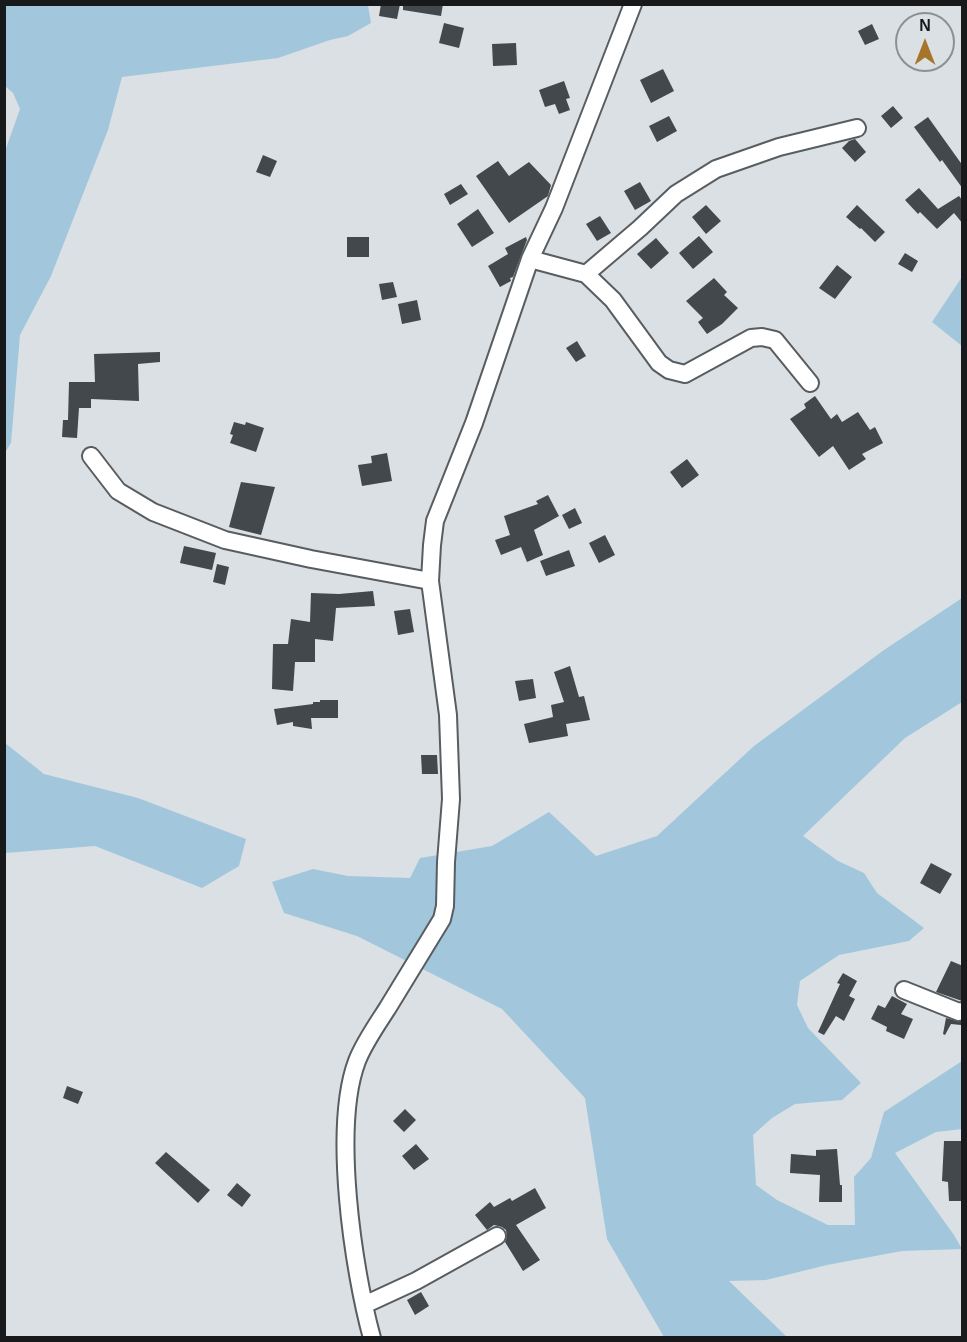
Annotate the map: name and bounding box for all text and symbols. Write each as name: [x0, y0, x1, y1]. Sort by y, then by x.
north arrow: [895, 12, 955, 72]
text: N: [919, 17, 931, 34]

